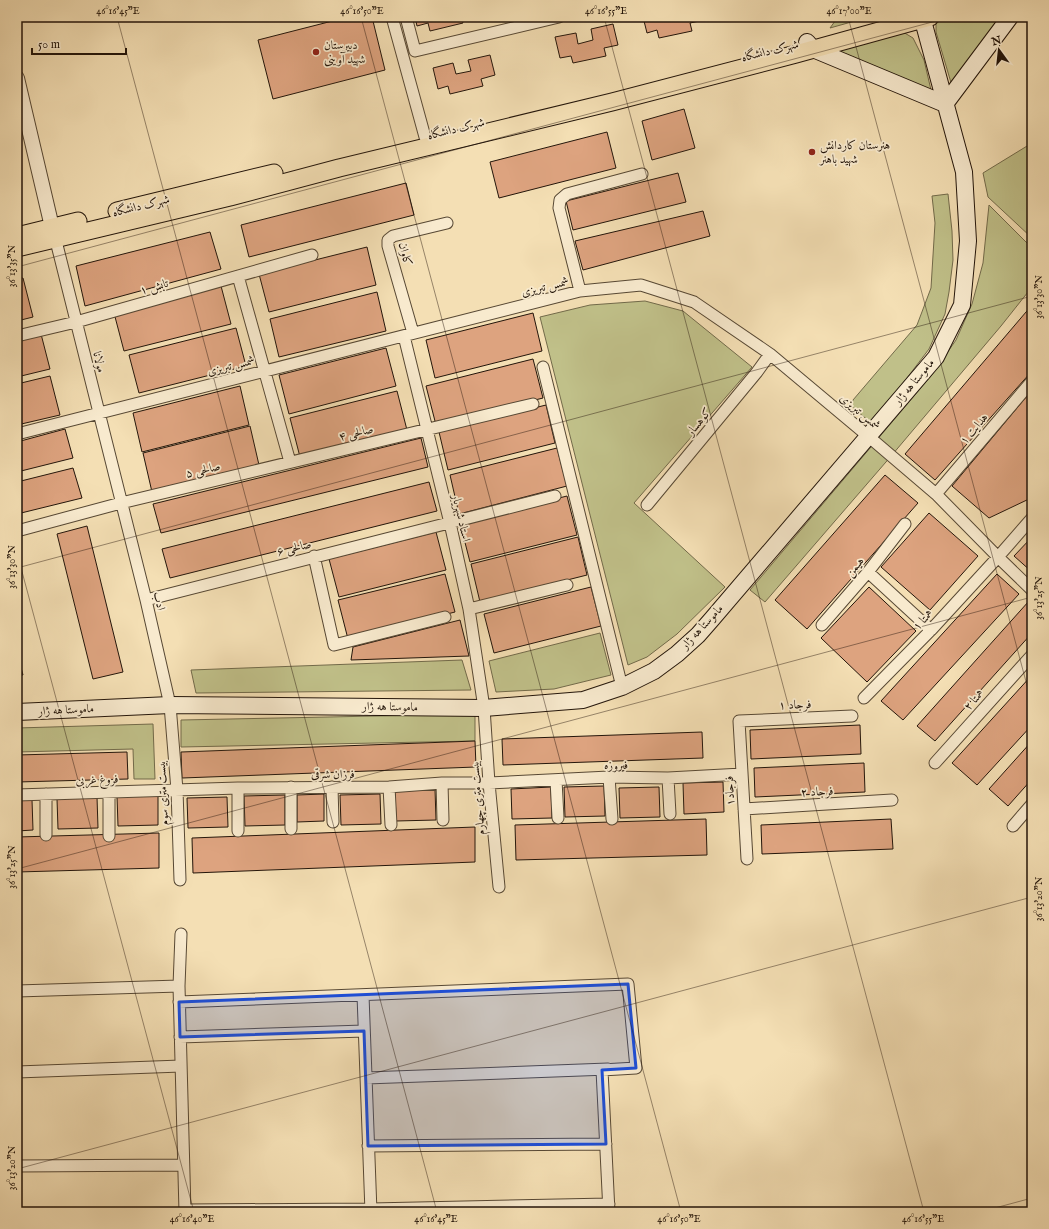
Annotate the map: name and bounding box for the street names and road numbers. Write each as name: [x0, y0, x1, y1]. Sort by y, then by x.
street label: شهرک دانشگاه: [740, 36, 800, 65]
street label: شهرک دانشگاه: [426, 114, 486, 143]
street label: شهرک دانشگاه: [111, 191, 171, 220]
street label: کاوان: [395, 241, 415, 267]
street label: شمس تبریزی: [520, 274, 571, 301]
street label: تابش ۱: [138, 276, 171, 299]
street label: مولانا: [89, 350, 109, 374]
street label: شمس تبریزی: [206, 353, 257, 380]
street label: ماموستا هه ژار: [890, 356, 938, 409]
street label: شمس تبریزی: [836, 391, 883, 434]
street label: کوهسار: [682, 405, 715, 440]
street label: هدایت ۱: [957, 410, 991, 448]
street label: صالحی ۴: [337, 421, 375, 446]
street label: صالحی ۵: [184, 459, 222, 482]
street label: استاد شهریار: [448, 492, 474, 544]
street label: صالحی ۶: [275, 536, 313, 561]
street label: هیمن: [842, 554, 868, 581]
street label: ادب: [150, 590, 169, 612]
street label: ماموستا هه ژار: [677, 601, 727, 653]
street label: همتا ۱: [909, 606, 937, 634]
street label: همتا ۲: [961, 686, 987, 714]
street label: فرجاد ۱: [778, 697, 812, 713]
street label: ماموستا هه ژار: [361, 699, 418, 715]
street label: ماموستا هه ژار: [37, 701, 94, 719]
street label: فیروزه: [604, 758, 628, 773]
street label: بیست متری سوم: [154, 760, 175, 826]
street label: بیست متری چهارم: [467, 760, 492, 836]
street label: فرزان شرقی: [311, 767, 355, 782]
street label: فروغ غربی: [75, 772, 119, 791]
street label: فرجاد۱: [722, 776, 738, 806]
street label: فرجاد ۲: [800, 784, 834, 800]

